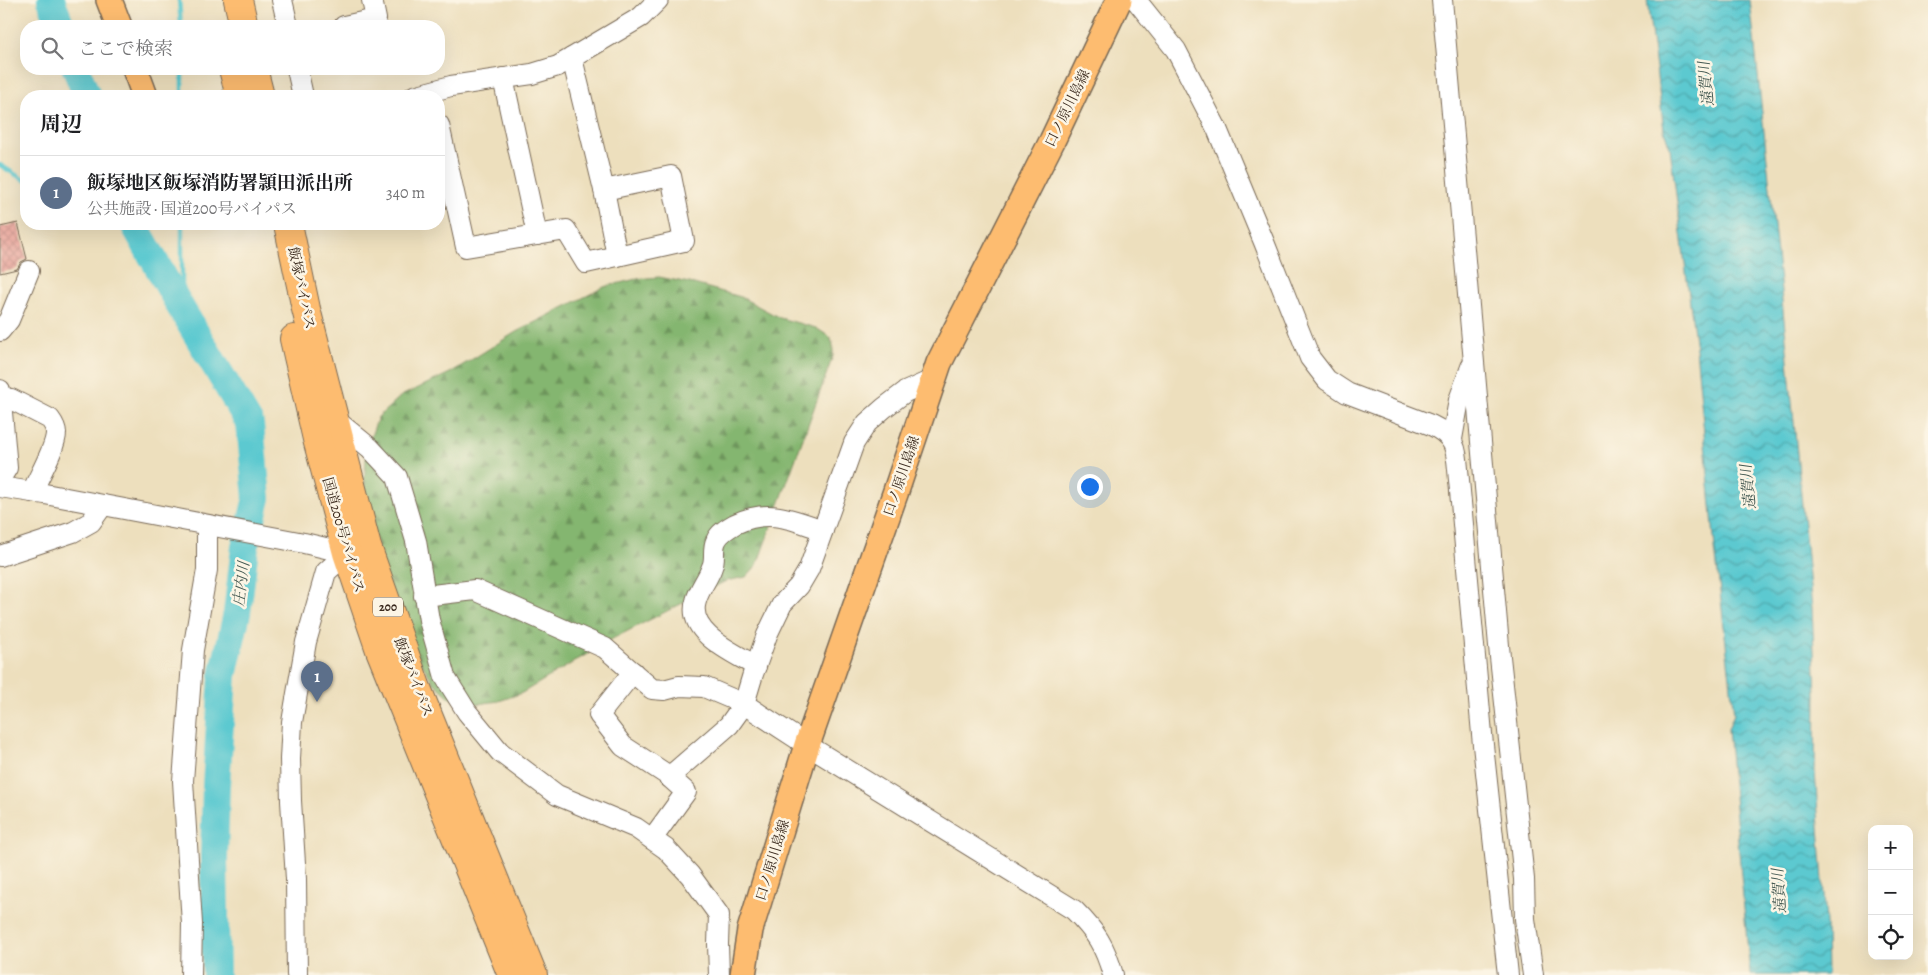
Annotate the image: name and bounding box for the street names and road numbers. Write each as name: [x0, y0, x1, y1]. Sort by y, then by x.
street label: 口ノ原川島線: [1040, 66, 1094, 150]
street label: 飯塚バイパス: [284, 245, 320, 331]
street label: 口ノ原川島線: [879, 433, 924, 519]
street label: 国道200号バイパス: [318, 475, 369, 595]
road number: 200: [373, 598, 403, 616]
street label: 飯塚バイパス: [390, 635, 437, 720]
street label: 口ノ原川島線: [751, 817, 794, 903]

